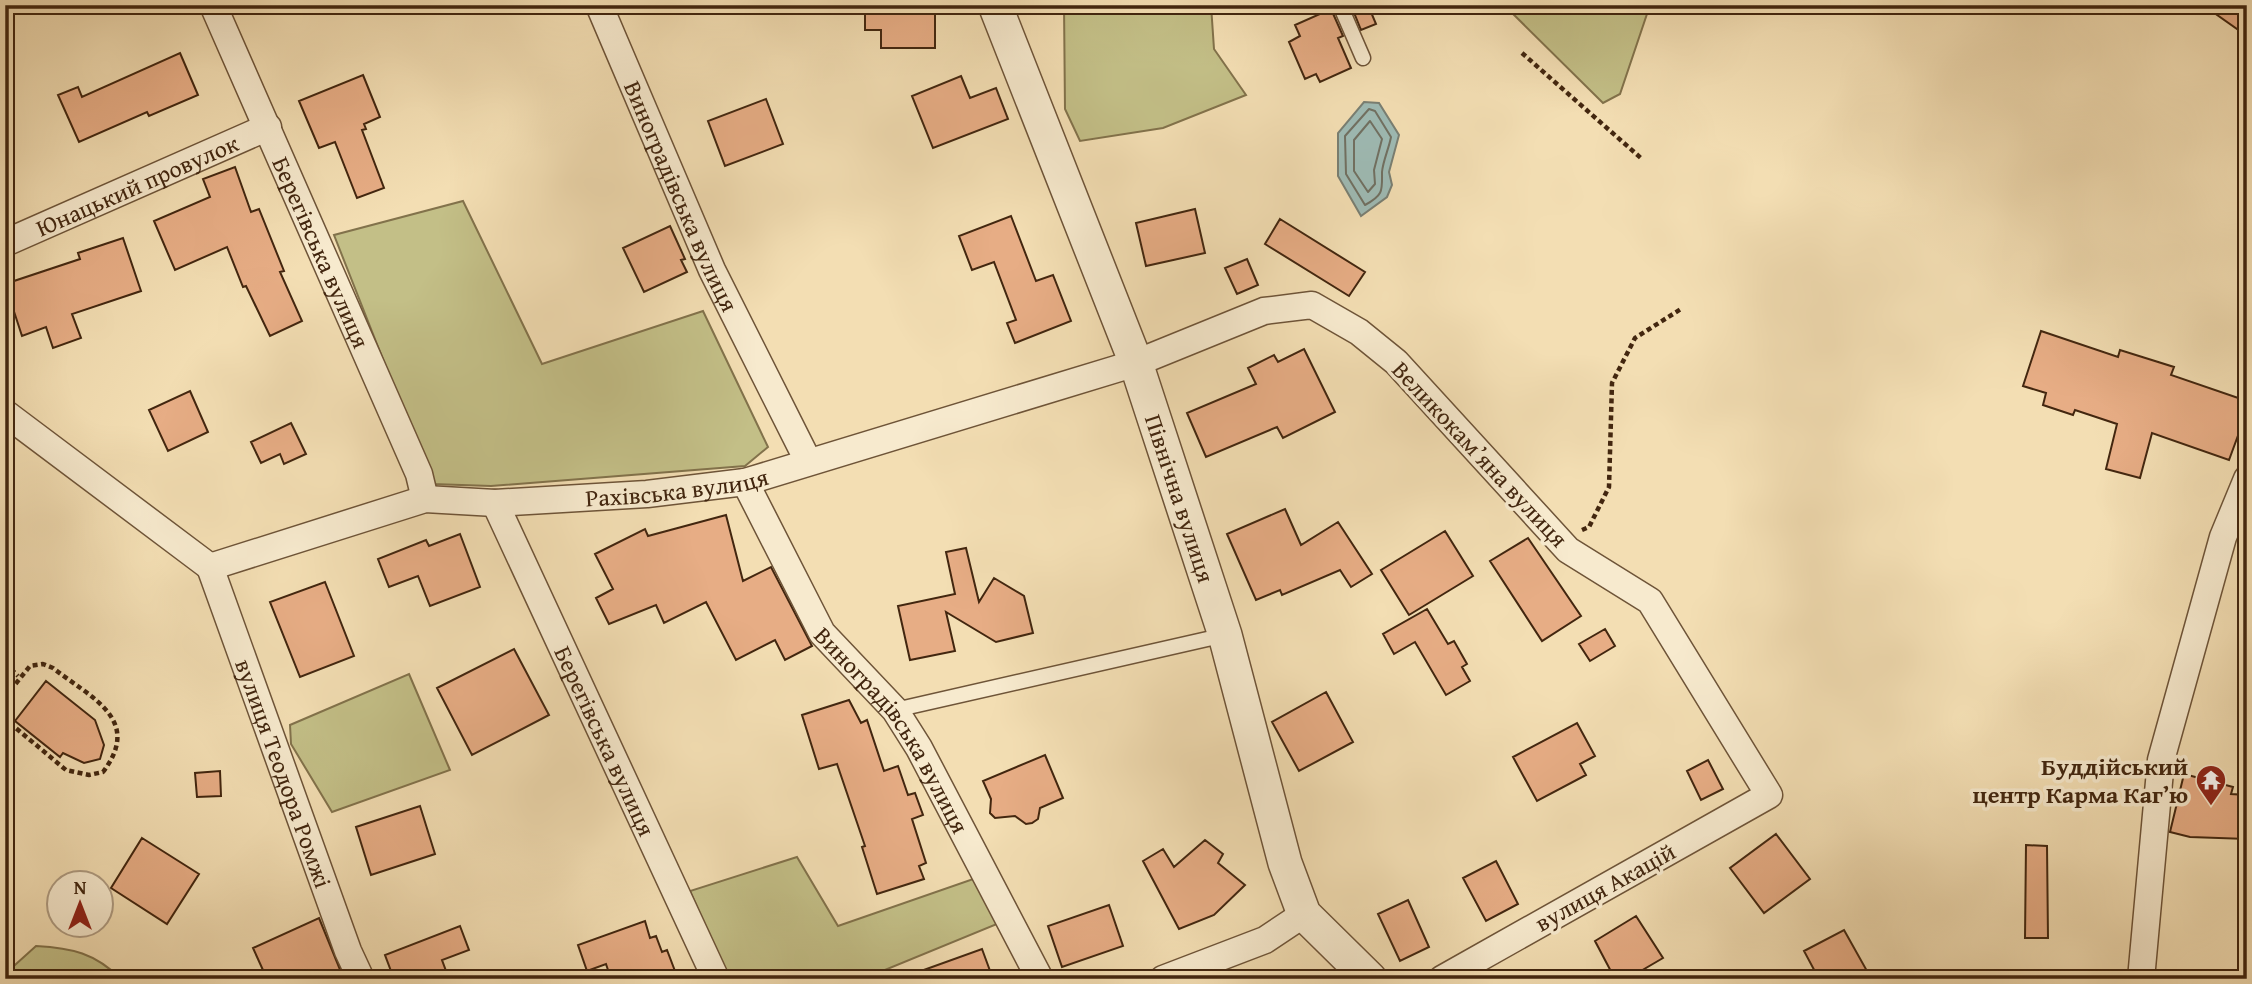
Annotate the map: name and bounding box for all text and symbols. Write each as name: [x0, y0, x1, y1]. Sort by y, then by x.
street label: Виноградівська вулиця: [616, 75, 748, 317]
street label: Юнацький провулок: [30, 125, 244, 245]
street label: Берегівська вулиця: [264, 151, 379, 354]
street label: Великокамʼяна вулиця: [1384, 353, 1576, 555]
street label: Північна вулиця: [1136, 409, 1224, 587]
street label: Рахівська вулиця: [584, 459, 772, 515]
street label: Виноградівська вулиця: [807, 618, 978, 839]
street label: Берегівська вулиця: [546, 640, 665, 842]
street label: вулиця Теодора Ромжі: [227, 654, 341, 893]
place label: Буддійський центр Карма Кагʼю: [1972, 749, 2188, 812]
temple icon: Буддійський центр Карма Кагʼю: [2194, 763, 2228, 807]
street label: вулиця Акацій: [1528, 834, 1682, 940]
north arrow: [46, 869, 116, 939]
text: N: [74, 873, 87, 901]

